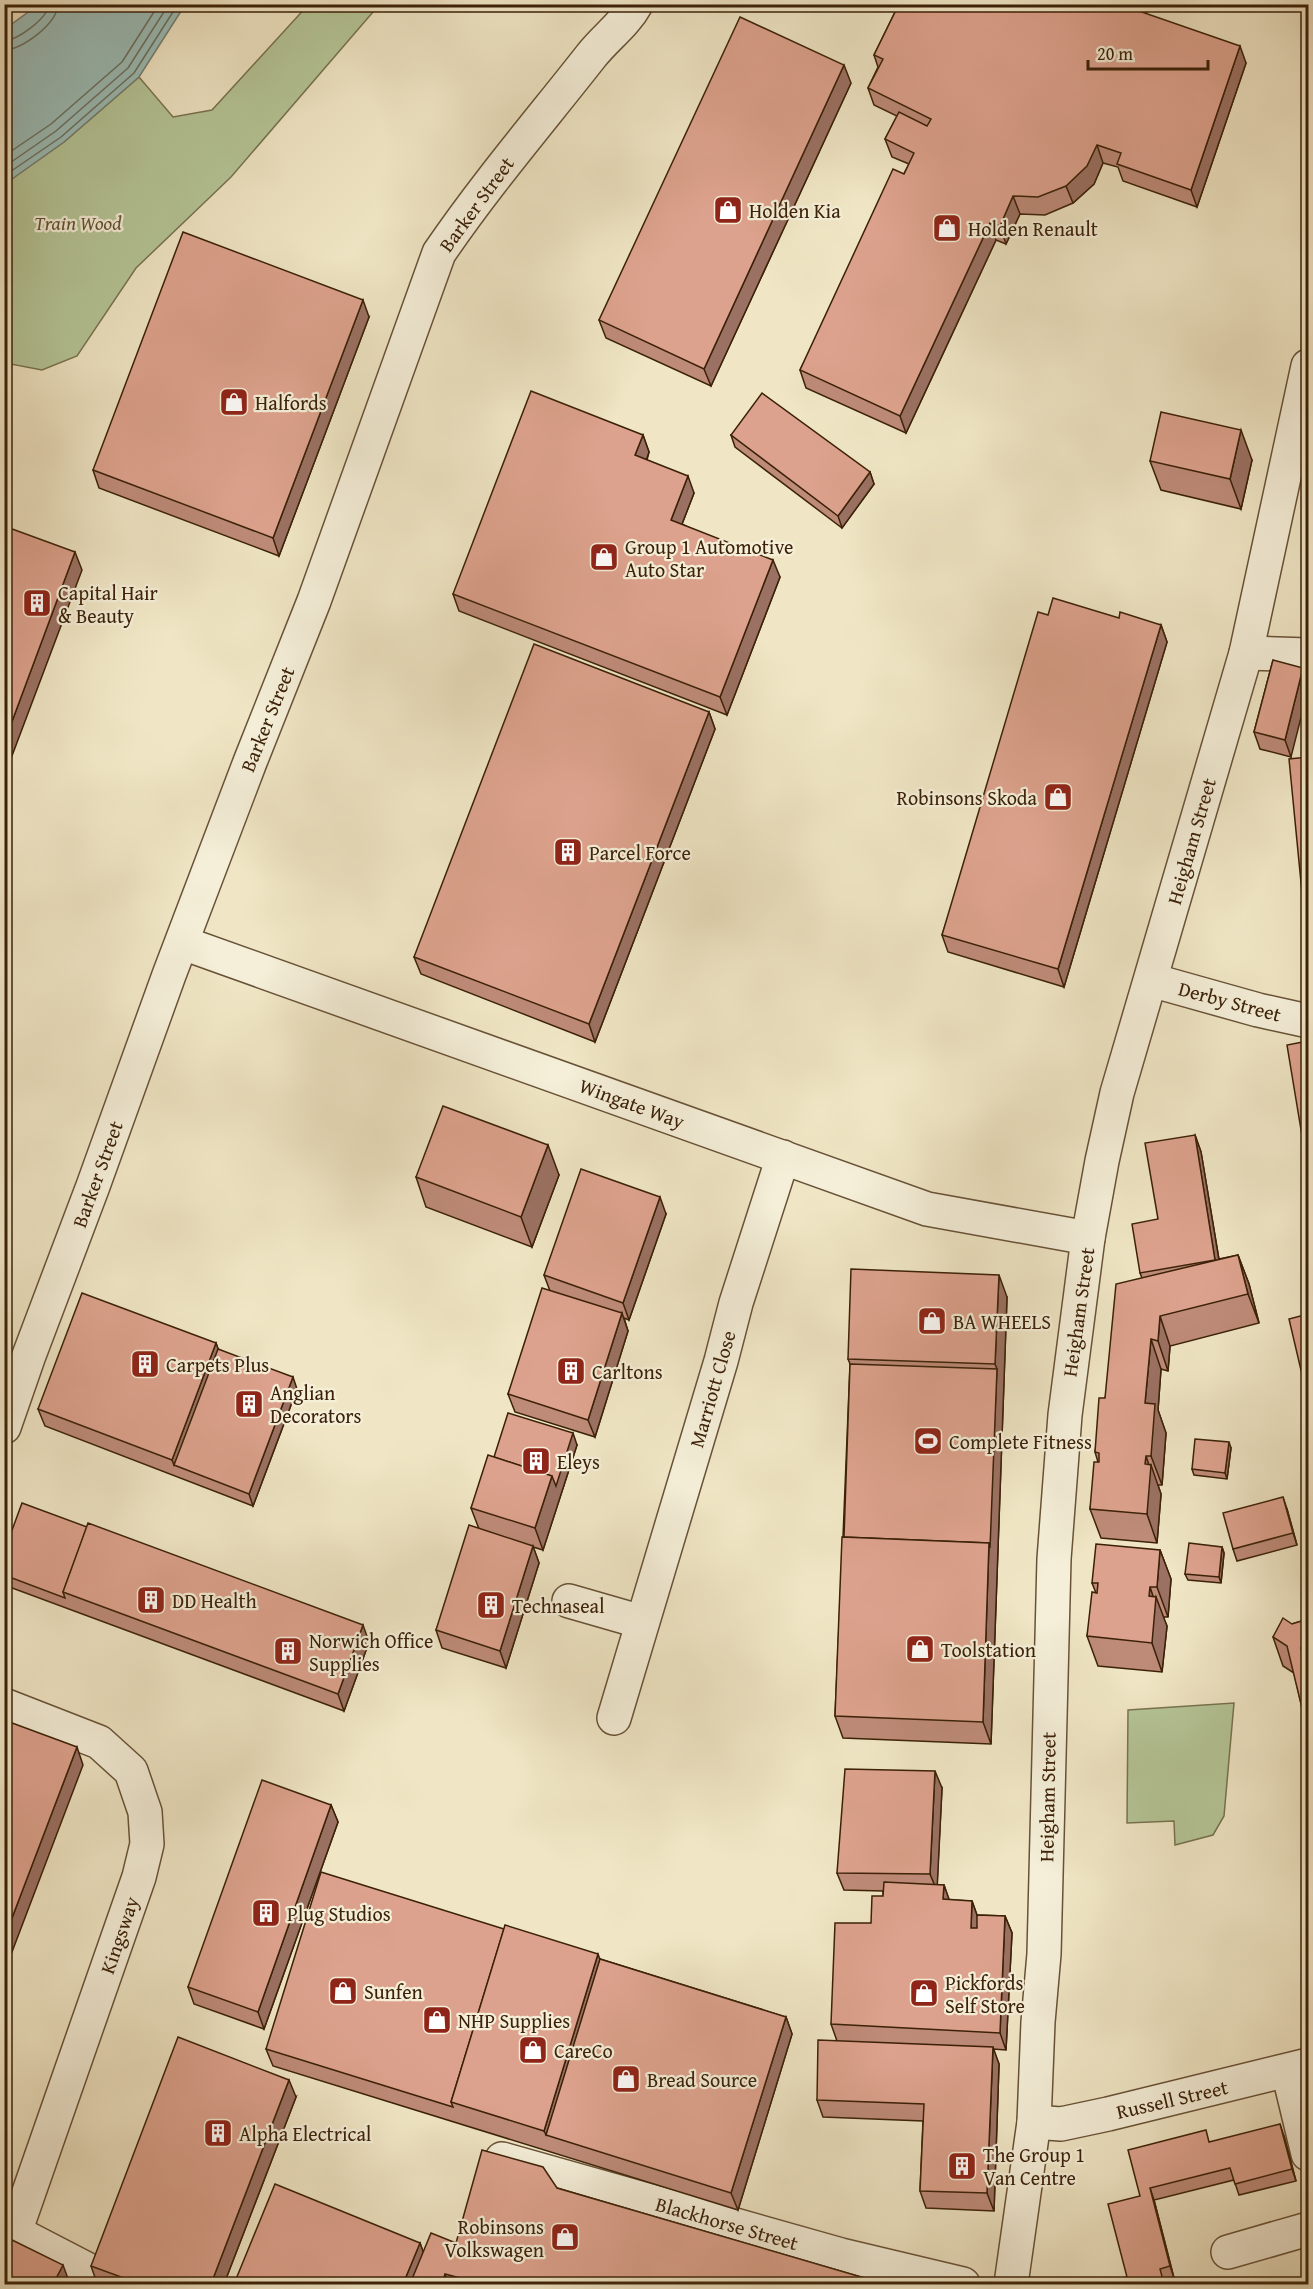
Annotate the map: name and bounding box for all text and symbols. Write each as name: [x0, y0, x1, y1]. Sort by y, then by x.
scale bar: [1088, 33, 1208, 71]
text: 20 m: [1097, 40, 1133, 67]
street label: Barker Street: [432, 150, 520, 258]
shop icon: Holden Kia: [712, 194, 744, 226]
place label: Holden Kia: [749, 196, 841, 225]
park label: Train Wood: [34, 208, 122, 237]
shop icon: Holden Renault: [931, 212, 963, 244]
place label: Holden Renault: [968, 214, 1098, 243]
shop icon: Halfords: [218, 386, 250, 418]
place label: Halfords: [255, 388, 327, 417]
place label: Group 1 Automotive Auto Star: [625, 532, 793, 584]
shop icon: Group 1 Automotive Auto Star: [588, 541, 620, 573]
place label: Capital Hair & Beauty: [58, 578, 158, 630]
building icon: Capital Hair & Beauty: [21, 587, 53, 619]
street label: Barker Street: [233, 662, 301, 776]
street label: Heigham Street: [1159, 774, 1223, 908]
shop icon: Robinsons Skoda: [1042, 781, 1074, 813]
place label: Robinsons Skoda: [897, 783, 1038, 812]
building icon: Parcel Force: [552, 836, 584, 868]
place label: Parcel Force: [589, 838, 691, 867]
street label: Derby Street: [1175, 973, 1285, 1029]
street label: Wingate Way: [575, 1071, 689, 1135]
street label: Barker Street: [64, 1117, 130, 1231]
street label: Heigham Street: [1055, 1245, 1101, 1379]
shop icon: BA WHEELS: [916, 1305, 948, 1337]
place label: BA WHEELS: [953, 1307, 1051, 1336]
street label: Marriott Close: [681, 1327, 743, 1451]
building icon: Carpets Plus: [129, 1348, 161, 1380]
place label: Carpets Plus: [166, 1350, 269, 1379]
building icon: Carltons: [555, 1355, 587, 1387]
place label: Carltons: [592, 1357, 663, 1386]
place label: Anglian Decorators: [270, 1378, 362, 1430]
building icon: Anglian Decorators: [233, 1388, 265, 1420]
sports icon: Complete Fitness: [912, 1425, 944, 1457]
place label: Complete Fitness: [949, 1427, 1092, 1456]
building icon: Eleys: [520, 1445, 552, 1477]
place label: Eleys: [557, 1447, 600, 1476]
building icon: DD Health: [135, 1584, 167, 1616]
place label: DD Health: [172, 1586, 257, 1615]
building icon: Technaseal: [475, 1589, 507, 1621]
place label: Technaseal: [512, 1591, 605, 1620]
place label: Norwich Office Supplies: [309, 1626, 433, 1678]
shop icon: Toolstation: [904, 1633, 936, 1665]
building icon: Norwich Office Supplies: [272, 1635, 304, 1667]
place label: Toolstation: [941, 1635, 1036, 1664]
street label: Heigham Street: [1031, 1732, 1063, 1862]
street label: Kingsway: [92, 1892, 146, 1977]
building icon: Plug Studios: [250, 1897, 282, 1929]
place label: Plug Studios: [287, 1899, 391, 1928]
place label: Pickfords Self Store: [945, 1968, 1025, 2020]
shop icon: Sunfen: [327, 1975, 359, 2007]
place label: Sunfen: [364, 1977, 423, 2006]
shop icon: Pickfords Self Store: [908, 1977, 940, 2009]
shop icon: NHP Supplies: [421, 2004, 453, 2036]
place label: NHP Supplies: [458, 2006, 570, 2035]
shop icon: CareCo: [517, 2034, 549, 2066]
place label: CareCo: [554, 2036, 613, 2065]
shop icon: Bread Source: [610, 2063, 642, 2095]
place label: Bread Source: [647, 2065, 757, 2094]
street label: Russell Street: [1113, 2072, 1231, 2126]
building icon: Alpha Electrical: [202, 2117, 234, 2149]
place label: Alpha Electrical: [239, 2119, 372, 2148]
place label: The Group 1 Van Centre: [983, 2140, 1085, 2192]
building icon: The Group 1 Van Centre: [946, 2150, 978, 2182]
street label: Blackhorse Street: [652, 2189, 802, 2257]
place label: Robinsons Volkswagen: [444, 2212, 544, 2264]
shop icon: Robinsons Volkswagen: [549, 2221, 581, 2253]

